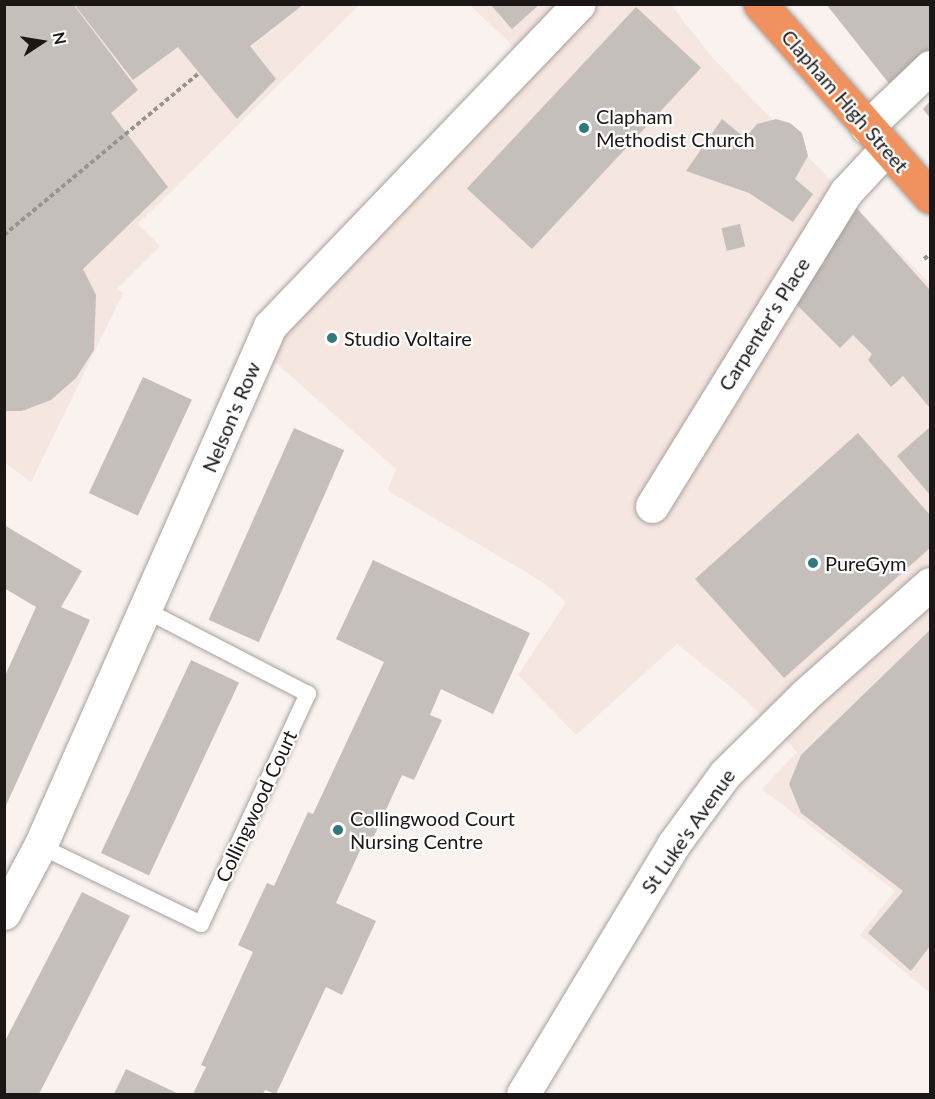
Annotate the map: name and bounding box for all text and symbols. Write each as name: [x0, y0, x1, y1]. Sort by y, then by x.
north arrow: [12, 12, 72, 72]
street label: Clapham High Street: [777, 25, 913, 177]
text: N: [50, 30, 71, 46]
place label: Clapham Methodist Church: [596, 104, 755, 151]
marker: Clapham Methodist Church: [577, 121, 591, 135]
street label: Carpenter's Place: [713, 253, 815, 395]
place label: Studio Voltaire: [344, 326, 473, 350]
marker: Studio Voltaire: [325, 331, 339, 345]
street label: Nelson's Row: [197, 358, 265, 476]
place label: PureGym: [825, 551, 906, 575]
marker: PureGym: [806, 556, 820, 570]
street label: Collingwood Court: [210, 726, 302, 886]
street label: St Luke's Avenue: [636, 764, 740, 898]
place label: Collingwood Court Nursing Centre: [350, 807, 515, 854]
marker: Collingwood Court Nursing Centre: [331, 823, 345, 837]

